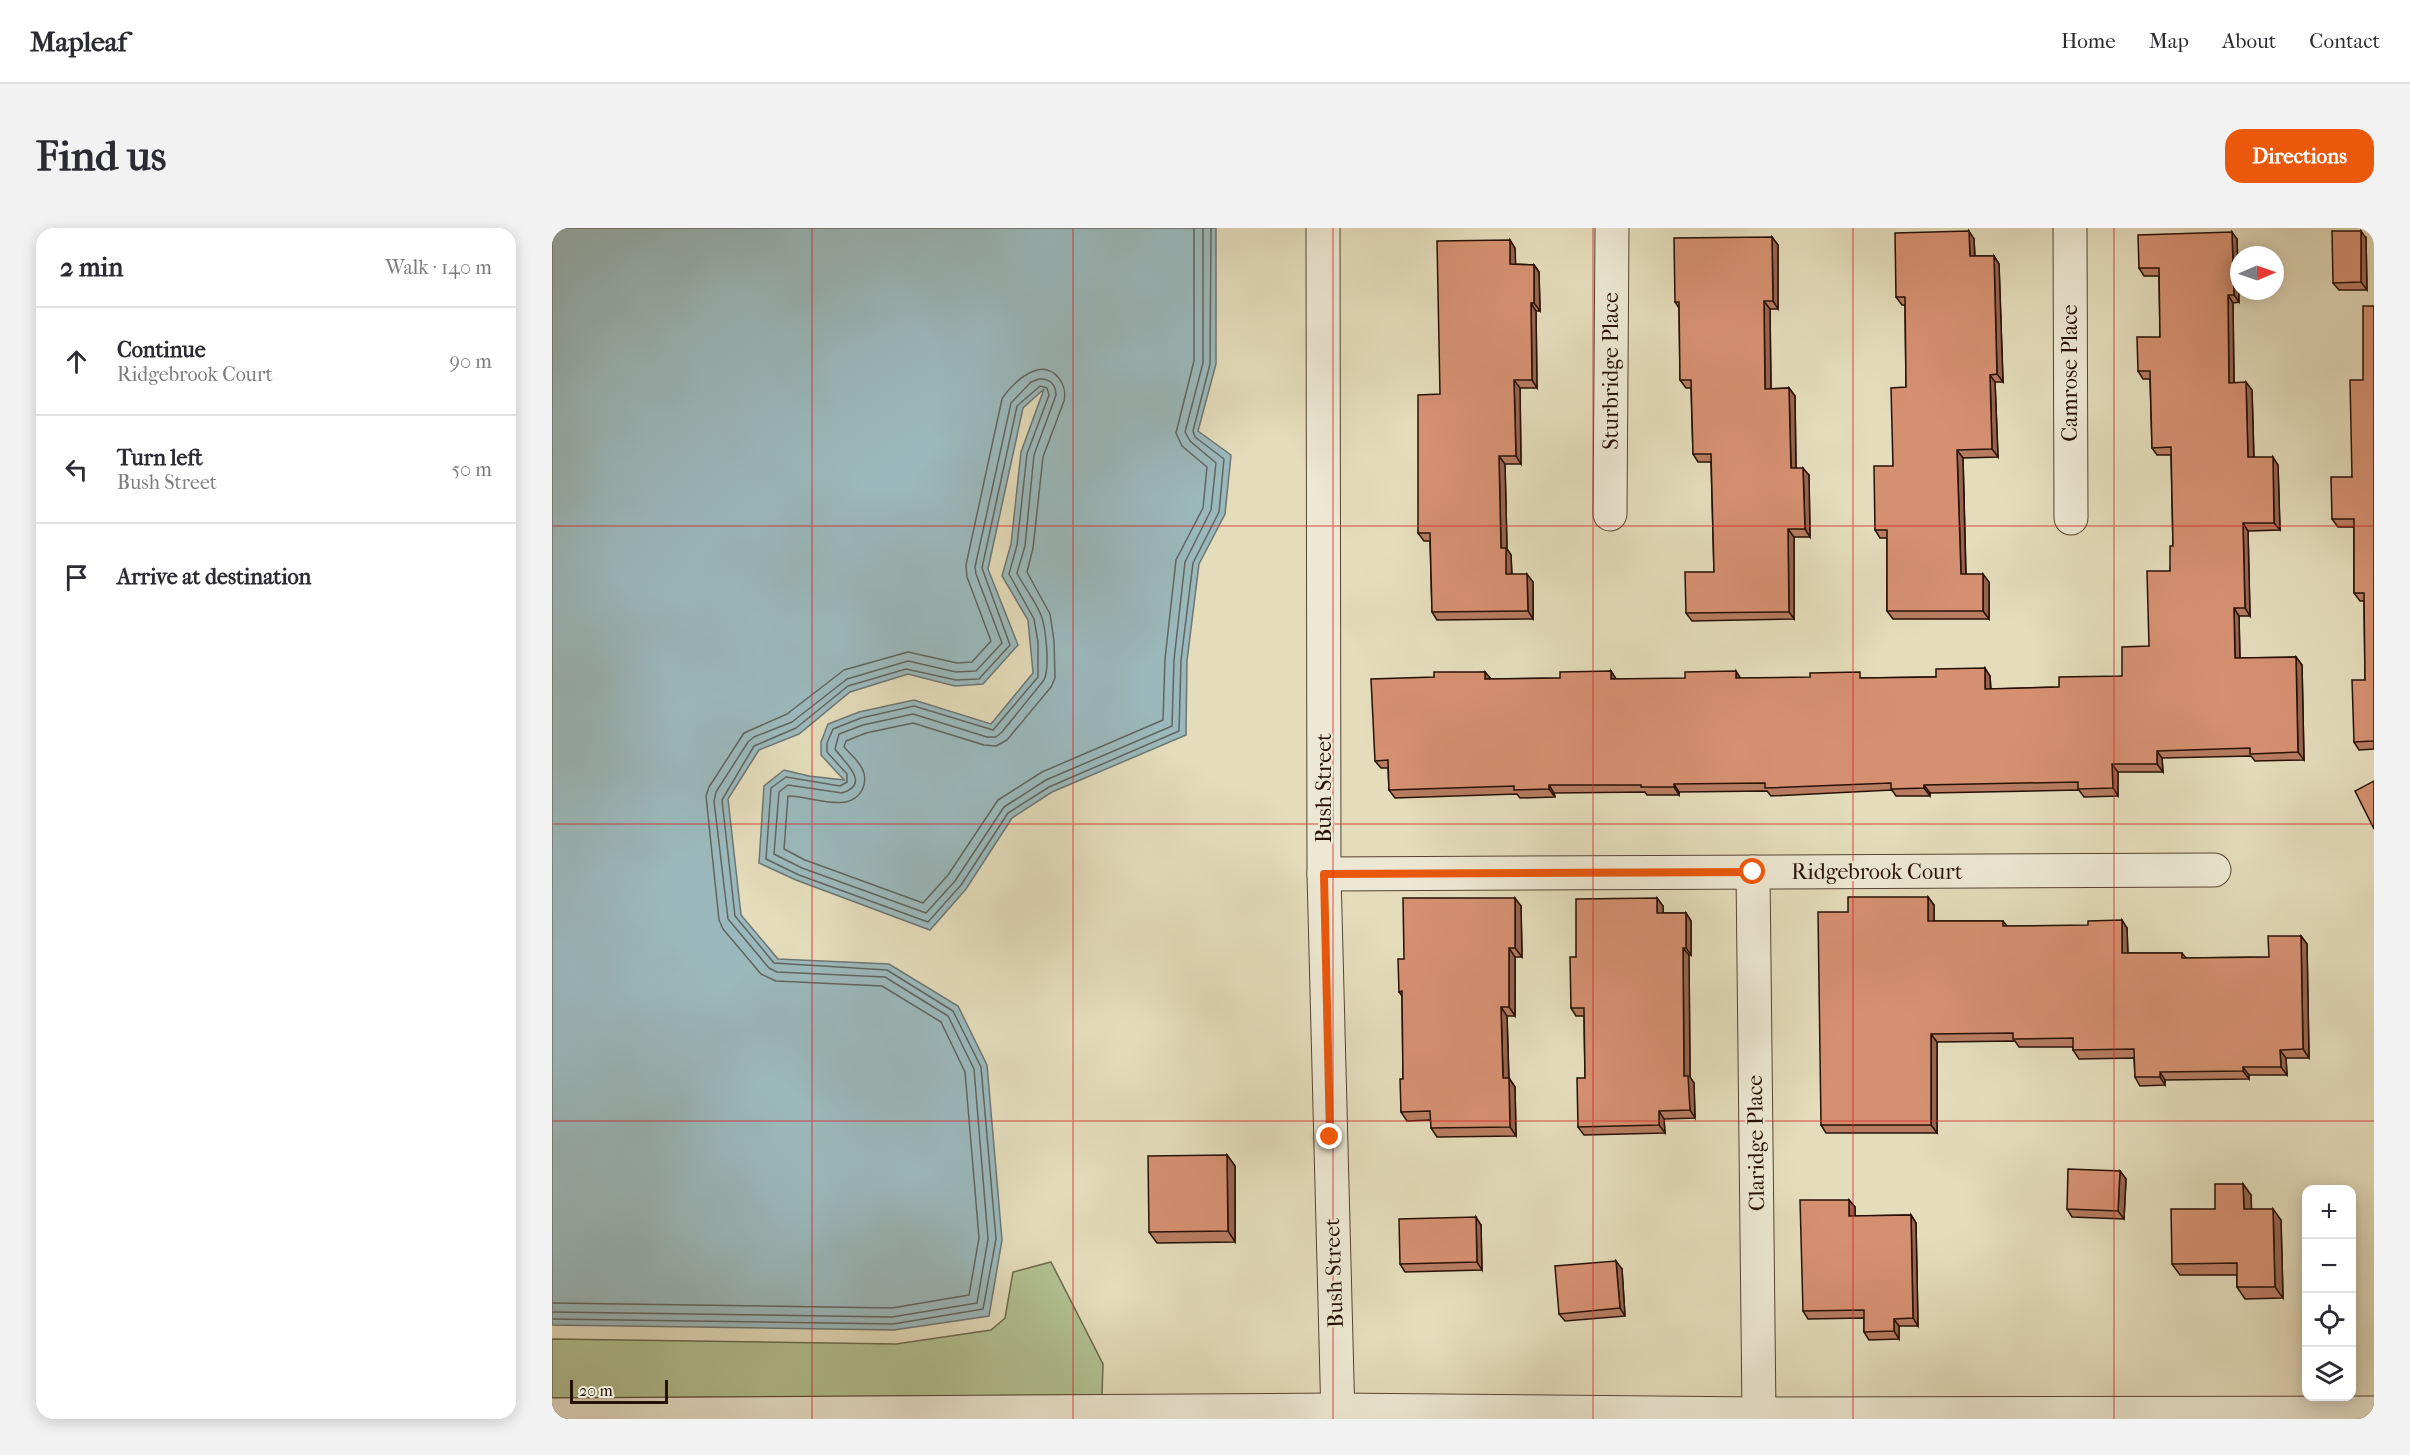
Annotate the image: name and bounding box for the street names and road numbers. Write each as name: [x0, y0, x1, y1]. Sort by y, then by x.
street label: Sturbridge Place: [1598, 292, 1624, 450]
street label: Camrose Place: [2057, 304, 2083, 442]
street label: Bush Street: [1311, 733, 1337, 843]
street label: Ridgebrook Court: [1791, 859, 1963, 885]
street label: Claridge Place: [1742, 1075, 1770, 1211]
street label: Bush Street: [1319, 1217, 1349, 1328]

